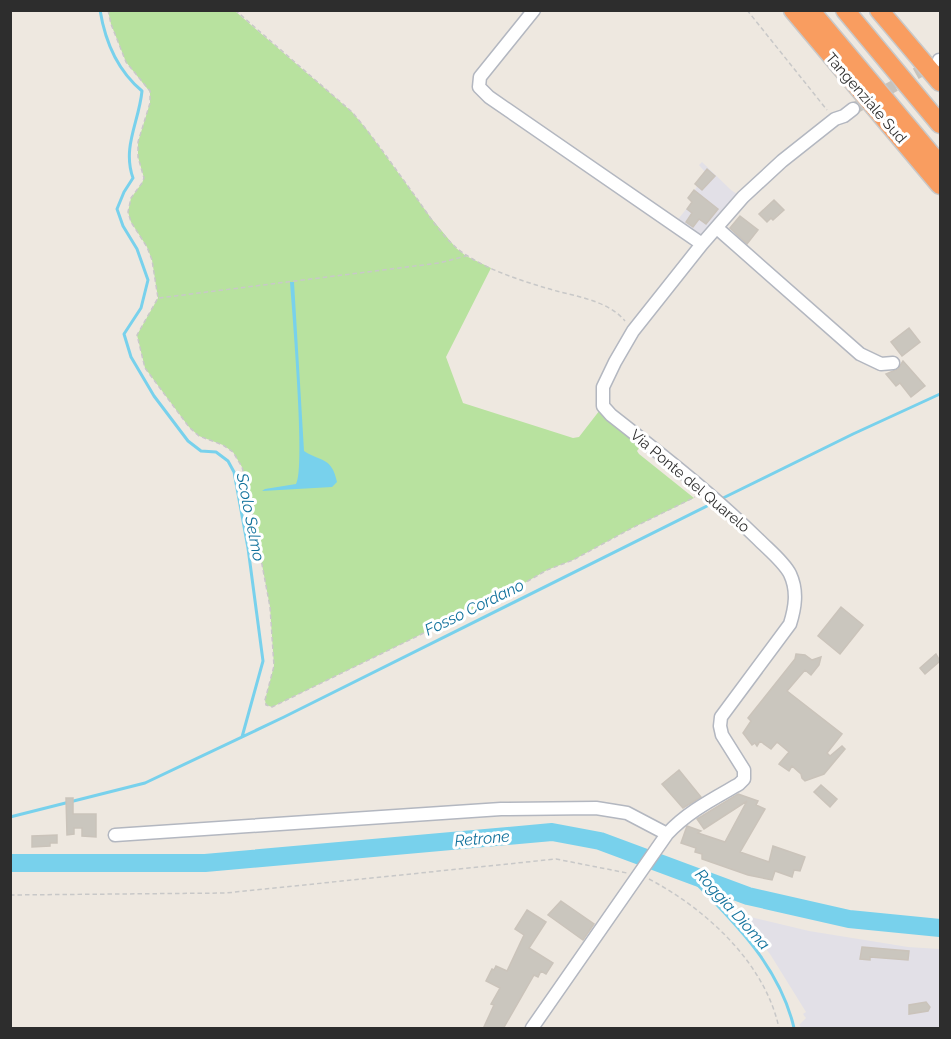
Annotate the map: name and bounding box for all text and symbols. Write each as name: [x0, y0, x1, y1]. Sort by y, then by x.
street label: Tangenziale Sud: [822, 49, 910, 147]
street label: Via Ponte del Quarelo: [627, 426, 753, 536]
water label: Scolo Selmo: [232, 470, 268, 563]
water label: Fosso Cordano: [421, 575, 527, 640]
water label: Retrone: [454, 827, 511, 850]
water label: Roggia Dioma: [691, 865, 774, 954]

